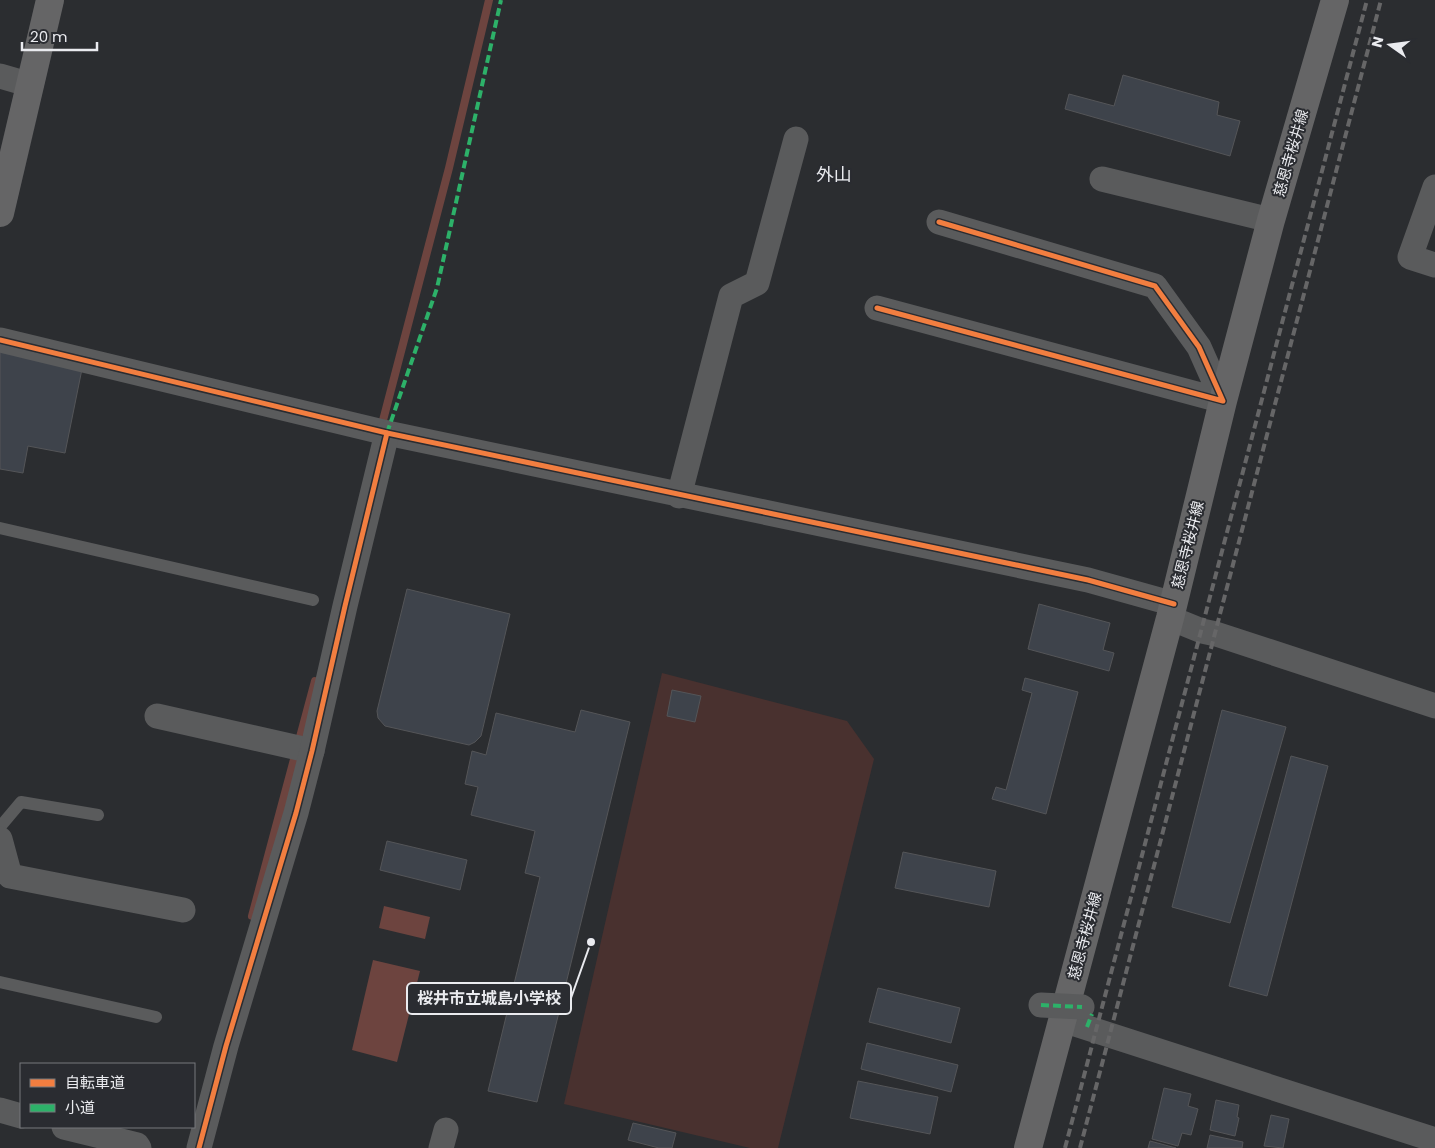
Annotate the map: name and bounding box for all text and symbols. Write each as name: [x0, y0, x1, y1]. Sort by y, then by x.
scale bar: [22, 20, 98, 52]
north arrow: [1365, 20, 1415, 70]
text: 20 m: [30, 26, 68, 47]
text: N: [1366, 34, 1388, 49]
street label: 慈恩寺桜井線: [1268, 107, 1313, 199]
district label: 外山: [816, 162, 852, 187]
street label: 慈恩寺桜井線: [1166, 499, 1209, 591]
street label: 慈恩寺桜井線: [1063, 890, 1106, 982]
callout: 桜井市立城島小学校: [407, 983, 571, 1014]
text: 桜井市立城島小学校: [417, 987, 561, 1010]
legend: [20, 1063, 195, 1128]
text: 自転車道: [65, 1072, 125, 1093]
text: 小道: [65, 1097, 95, 1118]

